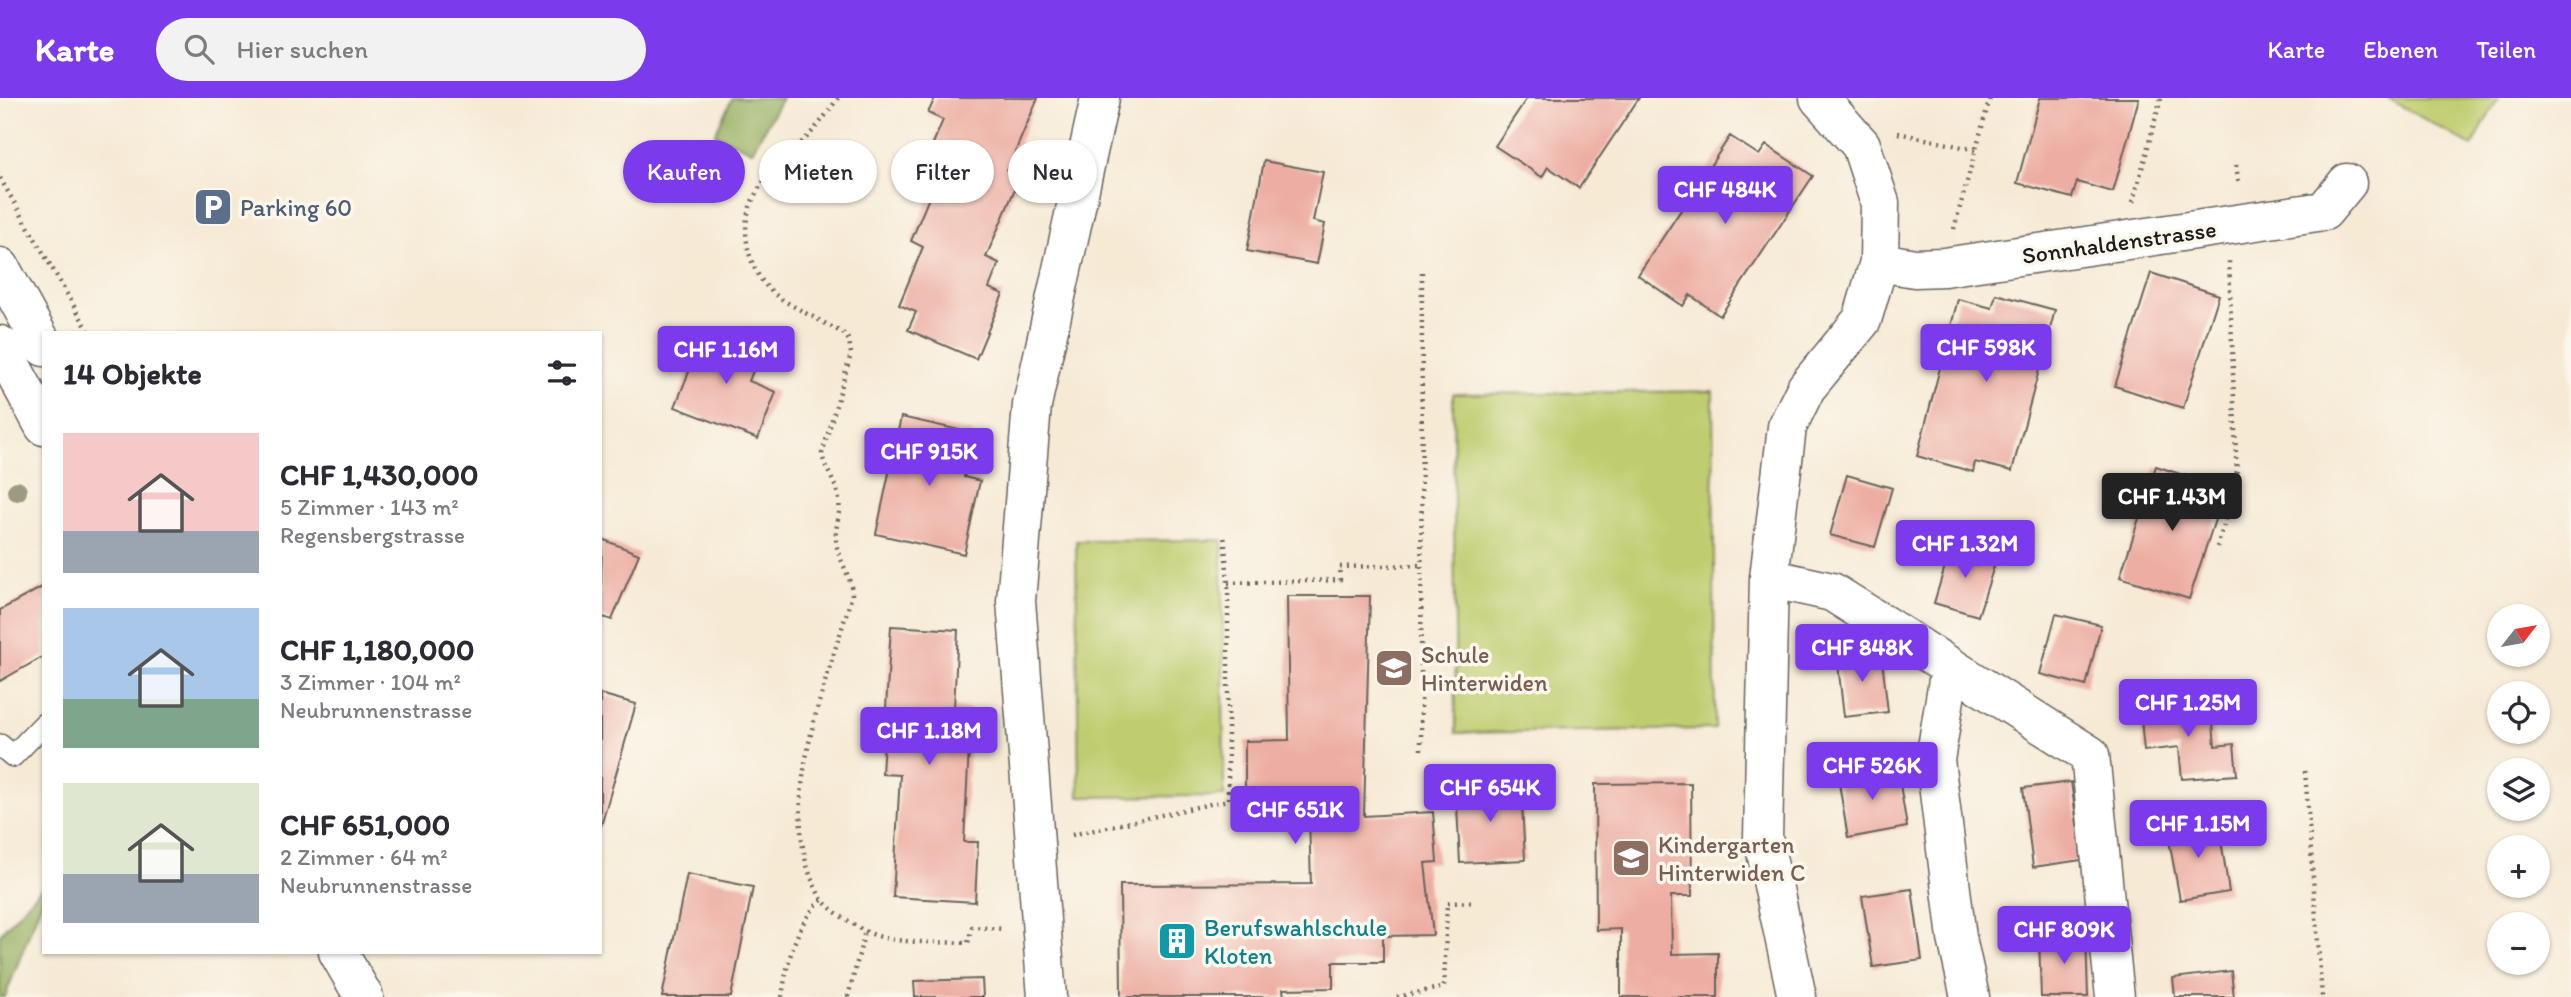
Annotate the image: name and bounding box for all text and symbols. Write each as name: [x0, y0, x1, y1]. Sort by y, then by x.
search box: [156, 18, 646, 81]
text: Karte: [35, 30, 114, 69]
icon: search: [180, 30, 218, 68]
text: Hier suchen: [236, 33, 368, 65]
text: Karte: [2267, 35, 2325, 64]
text: Ebenen: [2363, 35, 2438, 64]
text: Teilen: [2476, 35, 2536, 64]
chip: Kaufen: [623, 140, 745, 203]
chip: Mieten: [759, 140, 877, 203]
chip: Filter: [891, 140, 994, 203]
chip: Neu: [1008, 140, 1097, 203]
pin: CHF 484K: [1653, 166, 1797, 226]
text: CHF 484K: [1674, 175, 1776, 203]
parking icon: Parking 60: [192, 186, 234, 228]
place label: Parking 60: [240, 193, 352, 222]
street label: Sonnhaldenstrasse: [2020, 214, 2218, 270]
pin: CHF 598K: [1914, 324, 2058, 384]
pin: CHF 1.16M: [646, 327, 806, 386]
text: CHF 598K: [1937, 333, 2035, 361]
text: CHF 1.16M: [674, 335, 778, 363]
icon: filters: [543, 354, 581, 392]
text: 14 Objekte: [63, 355, 202, 392]
pin: CHF 915K: [857, 428, 1001, 488]
text: CHF 915K: [880, 437, 978, 465]
text: CHF 1,430,000: [280, 456, 478, 493]
icon: home: [119, 461, 203, 545]
pin: CHF 1.43M: [2092, 474, 2252, 533]
text: CHF 1.43M: [2118, 482, 2226, 510]
text: 5 Zimmer · 143 m²: [280, 493, 459, 521]
pin: CHF 1.32M: [1885, 520, 2045, 580]
text: Regensbergstrasse: [280, 521, 465, 549]
text: CHF 1.32M: [1912, 529, 2018, 557]
north arrow: [2487, 604, 2550, 667]
map controls: [2487, 604, 2550, 975]
pin: CHF 848K: [1790, 624, 1934, 684]
text: CHF 1,180,000: [280, 631, 474, 668]
text: CHF 848K: [1811, 633, 1913, 661]
icon: home: [119, 636, 203, 720]
place label: Schule Hinterwiden: [1421, 640, 1548, 697]
school or university icon: Schule Hinterwiden: [1373, 647, 1415, 689]
text: 3 Zimmer · 104 m²: [280, 668, 461, 696]
pin: CHF 1.25M: [2108, 680, 2268, 739]
button: locate: [2487, 681, 2550, 744]
text: CHF 1.25M: [2135, 688, 2241, 716]
text: Neubrunnenstrasse: [280, 696, 472, 724]
pin: CHF 1.18M: [849, 708, 1009, 767]
text: CHF 1.18M: [876, 716, 982, 744]
pin: CHF 526K: [1800, 742, 1944, 802]
text: CHF 526K: [1823, 751, 1921, 779]
button: layers: [2487, 758, 2550, 821]
pin: CHF 654K: [1418, 764, 1562, 824]
text: CHF 654K: [1440, 773, 1540, 801]
pin: CHF 651K: [1223, 786, 1367, 846]
text: CHF 651K: [1246, 795, 1344, 823]
pin: CHF 1.15M: [2118, 800, 2278, 860]
text: CHF 651,000: [280, 806, 450, 843]
text: CHF 1.15M: [2146, 809, 2250, 837]
icon: home: [119, 811, 203, 895]
place label: Kindergarten Hinterwiden C: [1658, 830, 1805, 887]
button: +: [2487, 835, 2550, 898]
school or university icon: Kindergarten Hinterwiden C: [1610, 837, 1652, 879]
text: 2 Zimmer · 64 m²: [280, 843, 448, 871]
text: Neubrunnenstrasse: [280, 871, 472, 899]
pin: CHF 809K: [1992, 906, 2136, 966]
button: −: [2487, 912, 2550, 975]
place label: Berufswahlschule Kloten: [1204, 913, 1387, 970]
text: CHF 809K: [2013, 915, 2115, 943]
building icon: Berufswahlschule Kloten: [1156, 920, 1198, 962]

